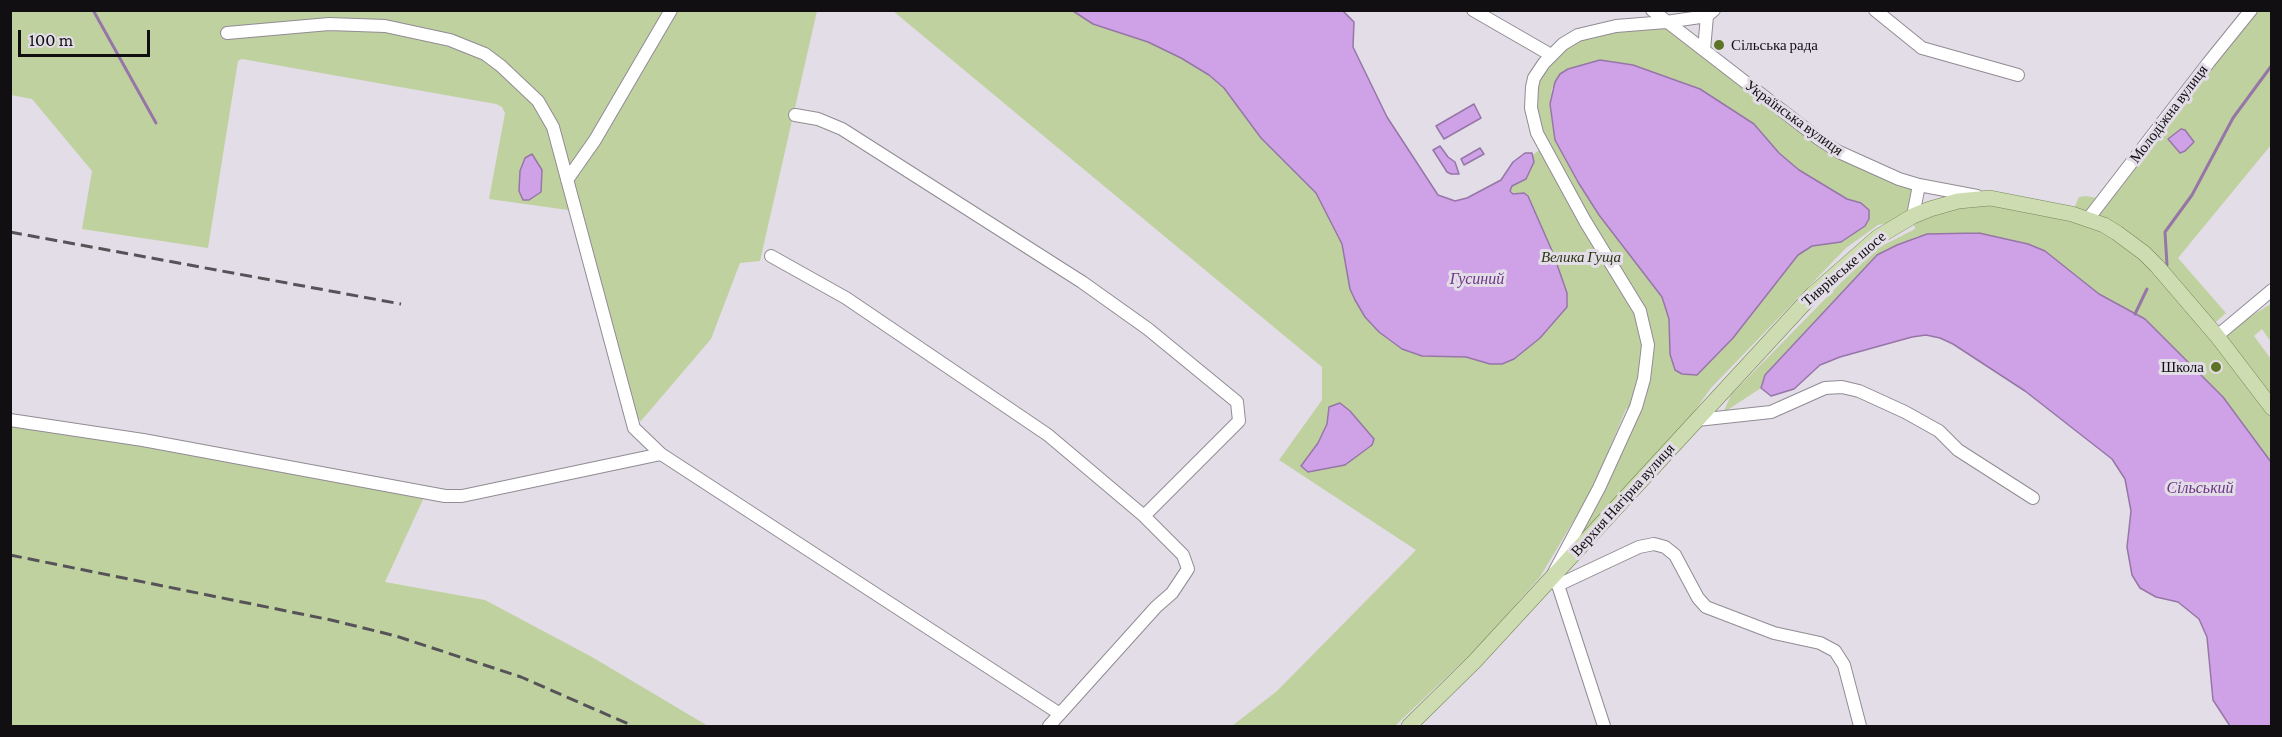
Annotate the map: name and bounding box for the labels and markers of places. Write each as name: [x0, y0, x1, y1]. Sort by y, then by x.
place label: Сільська рада: [1731, 36, 1818, 54]
marker: Сільська рада: [1712, 38, 1726, 52]
place label: Школа: [2161, 358, 2204, 376]
marker: Школа: [2209, 360, 2223, 374]

